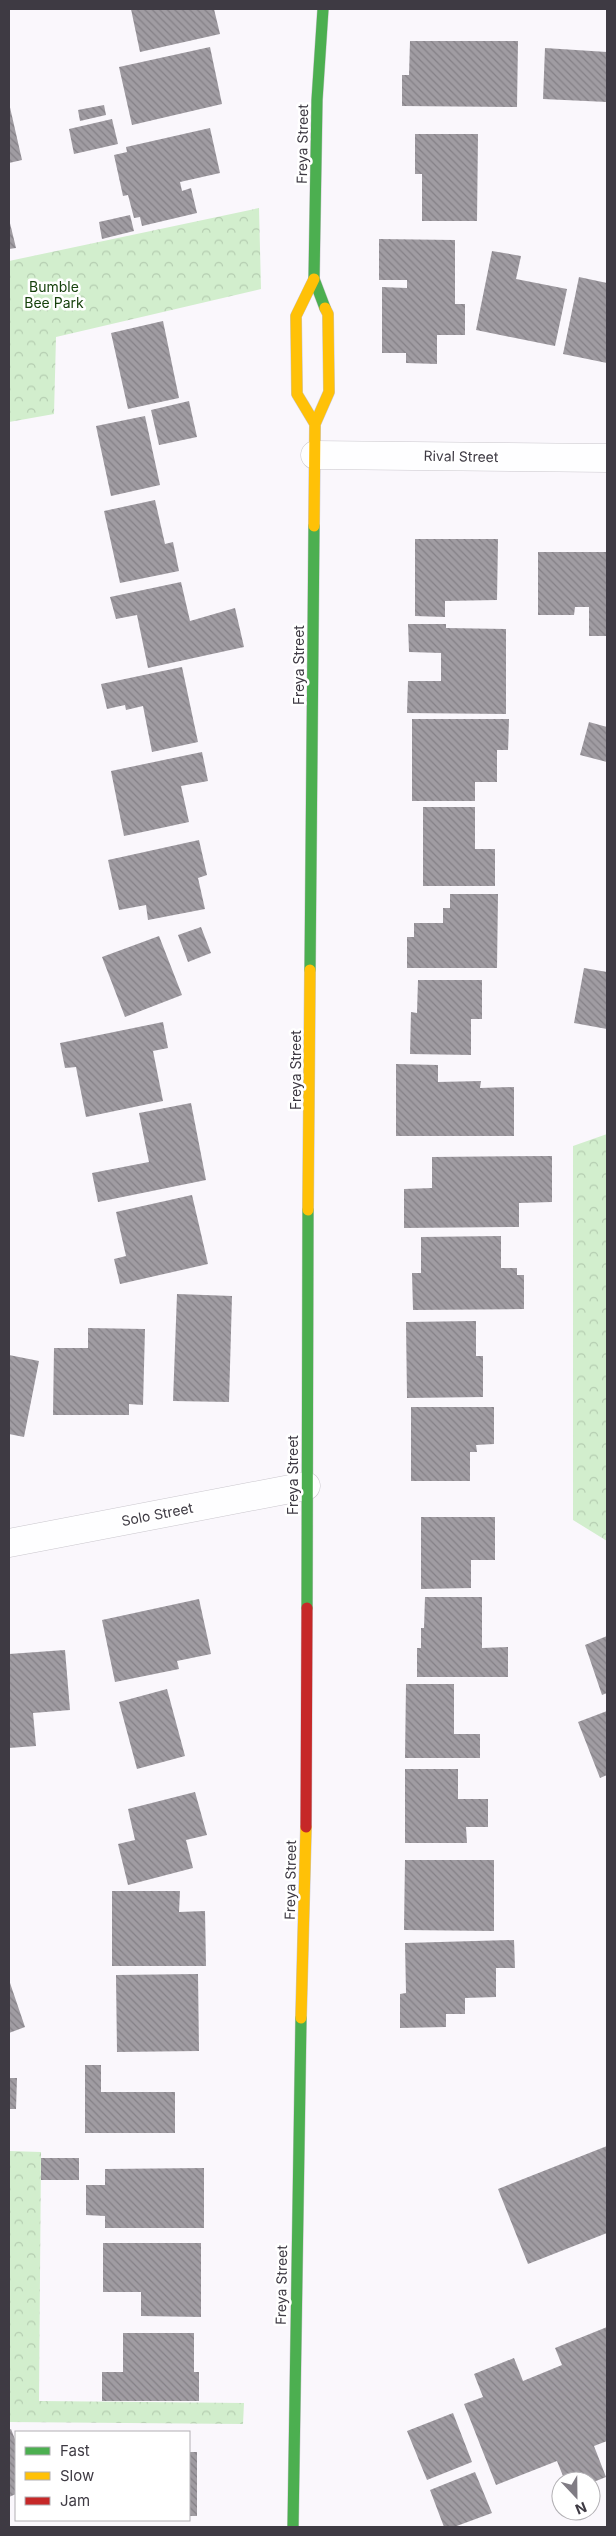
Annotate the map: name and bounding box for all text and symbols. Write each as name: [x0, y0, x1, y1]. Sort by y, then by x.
street label: Freya Street: [293, 103, 311, 184]
park label: Bumble Bee Park: [24, 278, 84, 311]
street label: Rival Street: [423, 447, 499, 465]
street label: Freya Street: [290, 625, 307, 705]
street label: Freya Street: [287, 1030, 304, 1110]
street label: Freya Street: [284, 1435, 301, 1515]
street label: Solo Street: [120, 1499, 195, 1529]
street label: Freya Street: [281, 1839, 299, 1920]
street label: Freya Street: [272, 2244, 290, 2325]
legend: [15, 2431, 190, 2521]
text: Fast: [60, 2441, 90, 2460]
text: Slow: [60, 2466, 94, 2485]
north arrow: [551, 2471, 601, 2521]
text: Jam: [60, 2491, 90, 2510]
text: N: [573, 2499, 589, 2518]

